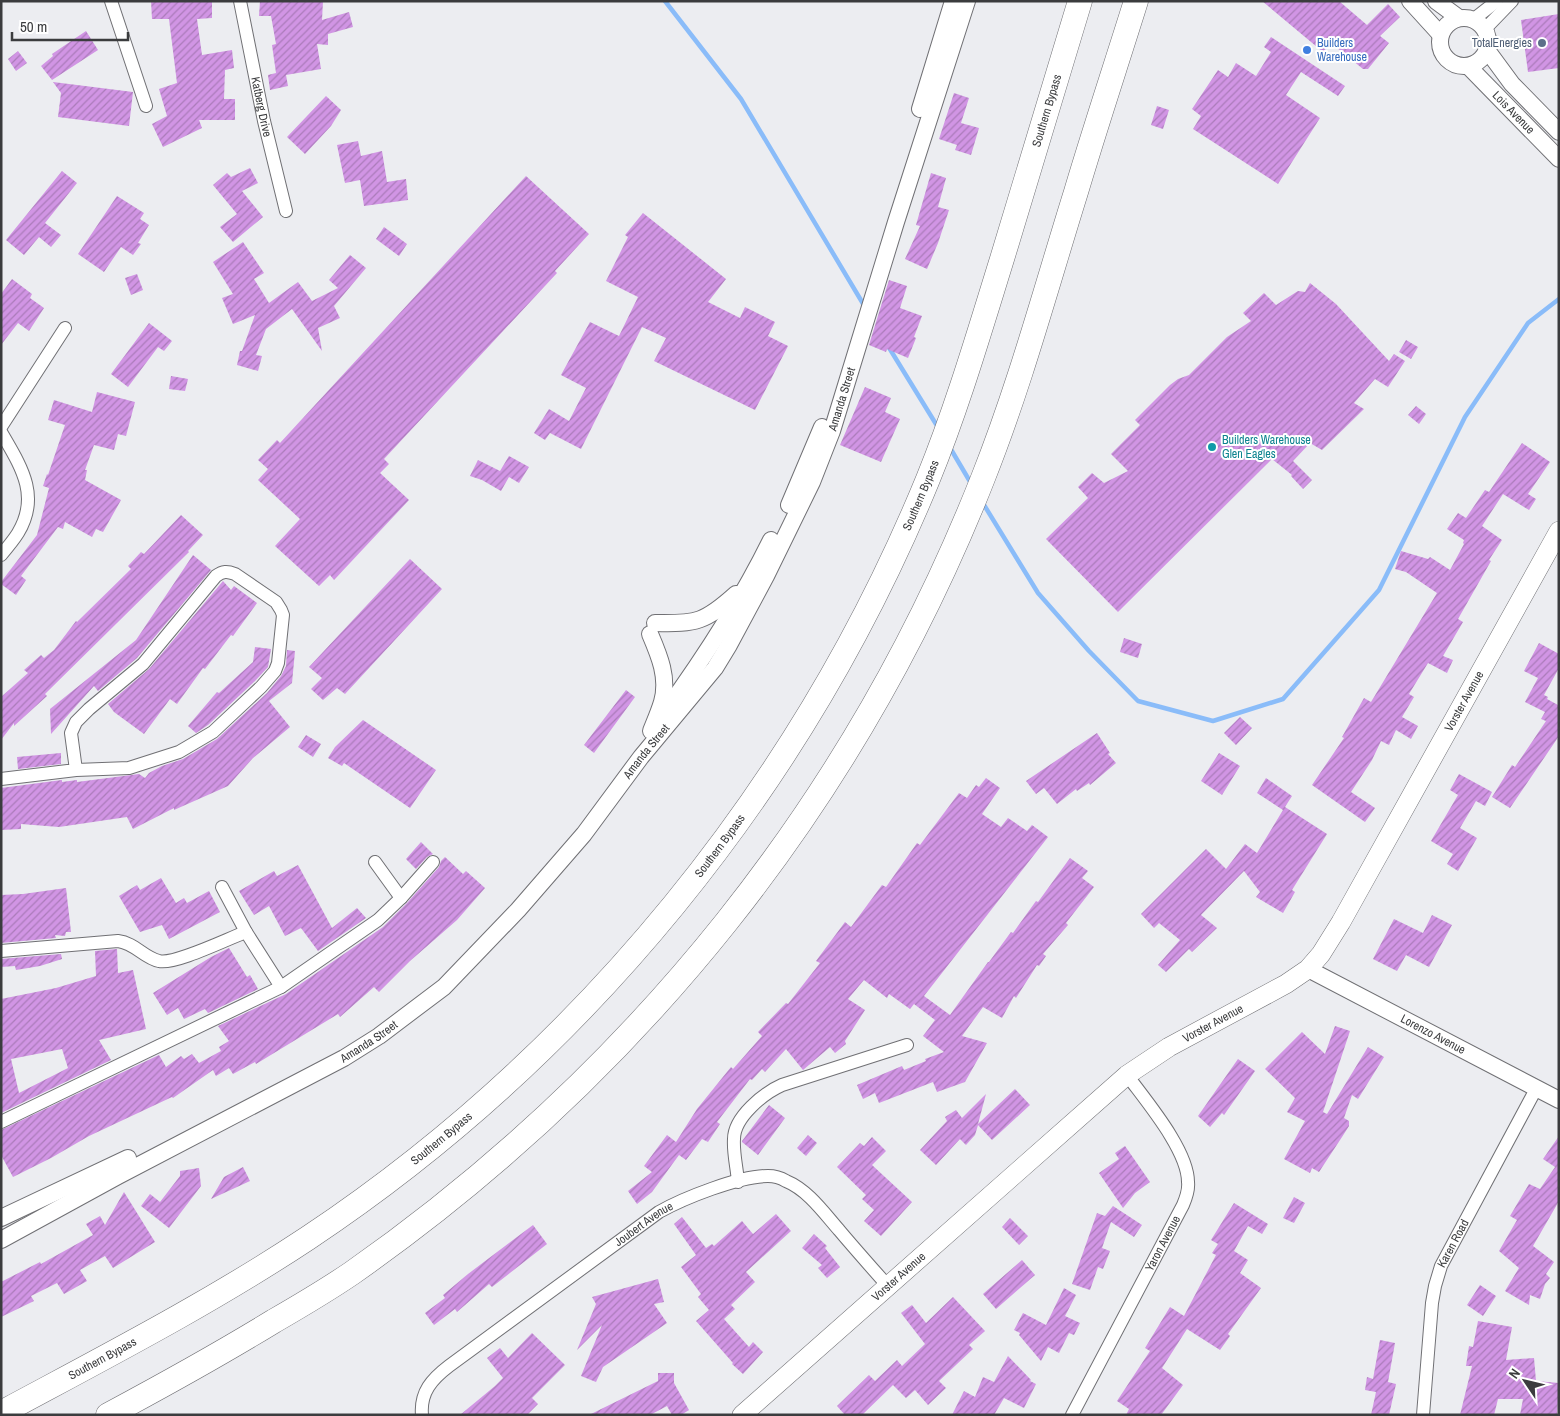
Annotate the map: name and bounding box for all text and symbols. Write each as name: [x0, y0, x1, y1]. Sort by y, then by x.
scale bar: [12, 10, 129, 42]
text: 50 m: [20, 16, 47, 37]
place label: Builders Warehouse: [1317, 35, 1367, 65]
place label: TotalEnergies: [1472, 35, 1532, 51]
marker: TotalEnergies: [1536, 37, 1548, 49]
marker: Builders Warehouse: [1301, 44, 1313, 56]
street label: Southern Bypass: [1028, 72, 1065, 149]
street label: Katberg Drive: [247, 76, 276, 138]
street label: Lois Avenue: [1489, 88, 1538, 137]
street label: Amanda Street: [824, 365, 859, 434]
place label: Builders Warehouse Glen Eagles: [1222, 432, 1311, 462]
marker: Builders Warehouse Glen Eagles: [1206, 441, 1218, 453]
street label: Southern Bypass: [899, 458, 943, 533]
street label: Vorster Avenue: [1441, 668, 1487, 734]
street label: Amanda Street: [619, 720, 673, 783]
street label: Southern Bypass: [691, 811, 749, 881]
street label: Vorster Avenue: [1180, 1000, 1246, 1046]
street label: Lorenzo Avenue: [1398, 1011, 1468, 1058]
street label: Amanda Street: [336, 1017, 401, 1067]
street label: Southern Bypass: [407, 1108, 476, 1169]
street label: Joubert Avenue: [611, 1198, 676, 1250]
street label: Yaron Avenue: [1141, 1213, 1184, 1274]
street label: Karen Road: [1434, 1217, 1473, 1271]
street label: Vorster Avenue: [868, 1249, 929, 1305]
street label: Southern Bypass: [65, 1334, 139, 1383]
north arrow: [1500, 1356, 1550, 1406]
text: N: [1505, 1365, 1524, 1382]

